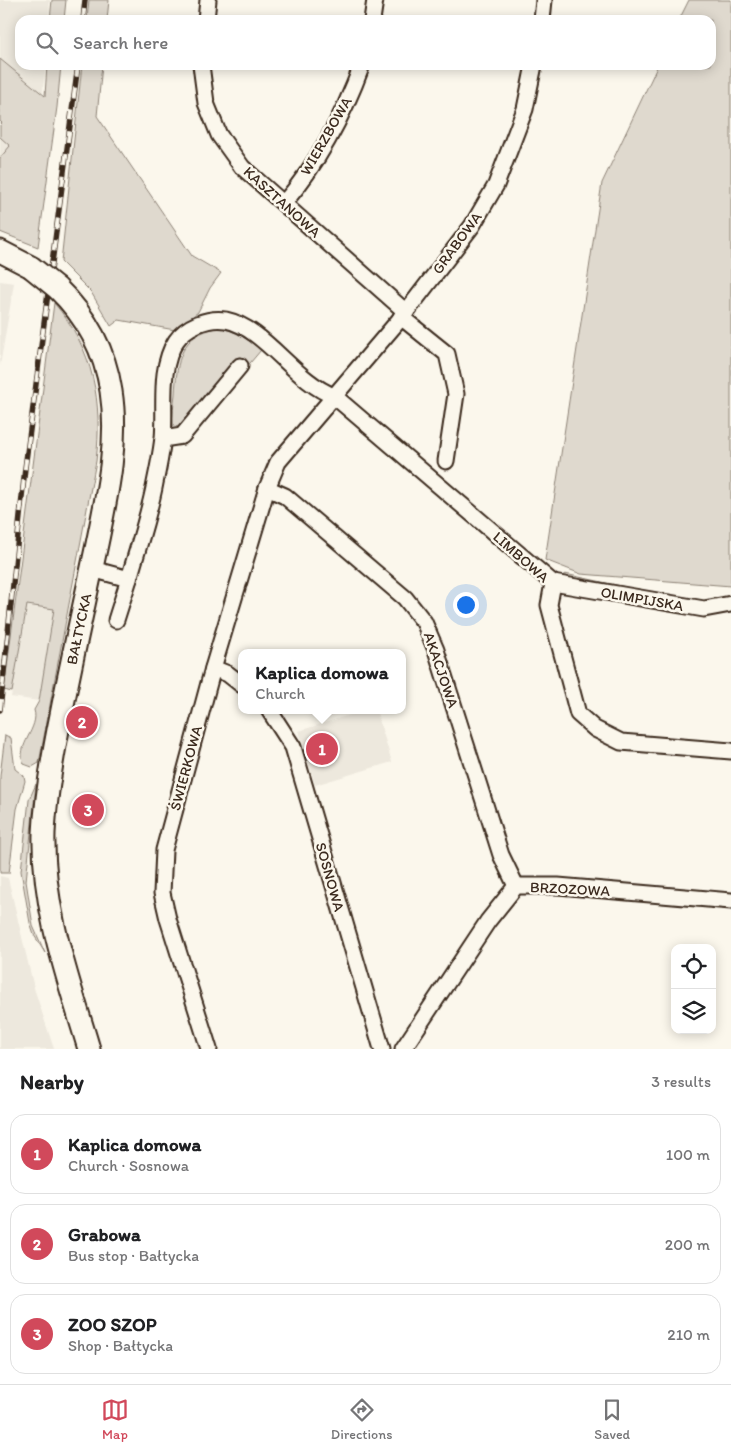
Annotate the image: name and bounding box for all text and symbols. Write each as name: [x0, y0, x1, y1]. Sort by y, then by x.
search box: [15, 15, 716, 70]
icon: search: [33, 29, 61, 57]
text: Search here: [73, 31, 168, 54]
street label: WIERZBOWA: [296, 93, 356, 178]
street label: KASZTANOWA: [240, 163, 325, 242]
street label: GRABOWA: [428, 208, 486, 278]
street label: LIMBOWA: [489, 528, 553, 586]
street label: OLIMPIJSKA: [599, 583, 685, 615]
street label: BAŁTYCKA: [63, 591, 95, 666]
your location: [453, 592, 479, 618]
street label: AKACJOWA: [420, 630, 462, 711]
popup: [238, 649, 406, 714]
text: Kaplica domowa: [255, 661, 389, 684]
text: Church: [255, 684, 305, 703]
pin: 2: [66, 703, 98, 741]
street label: ŚWIERKOWA: [166, 723, 206, 812]
pin: 1: [306, 730, 338, 768]
pin: 3: [72, 791, 104, 829]
street label: SOSNOWA: [312, 840, 349, 914]
street label: BRZOZOWA: [530, 878, 611, 900]
map controls: [671, 944, 716, 1034]
button: locate: [671, 944, 716, 989]
button: layers: [671, 989, 716, 1034]
text: Nearby: [20, 1069, 84, 1094]
text: 3 results: [651, 1072, 711, 1091]
text: Kaplica domowa: [68, 1133, 201, 1156]
text: 1: [33, 1145, 41, 1164]
text: 100 m: [666, 1145, 710, 1164]
text: Church · Sosnowa: [68, 1156, 189, 1175]
text: Grabowa: [68, 1223, 141, 1246]
text: 2: [33, 1235, 41, 1254]
text: 200 m: [665, 1235, 710, 1254]
text: Bus stop · Bałtycka: [68, 1246, 199, 1265]
text: ZOO SZOP: [68, 1313, 157, 1336]
text: 3: [33, 1325, 41, 1344]
text: 210 m: [667, 1325, 710, 1344]
text: Shop · Bałtycka: [68, 1336, 173, 1355]
tab: Map: [101, 1396, 129, 1443]
tab: Directions: [331, 1396, 392, 1443]
tab: Saved: [594, 1396, 630, 1443]

